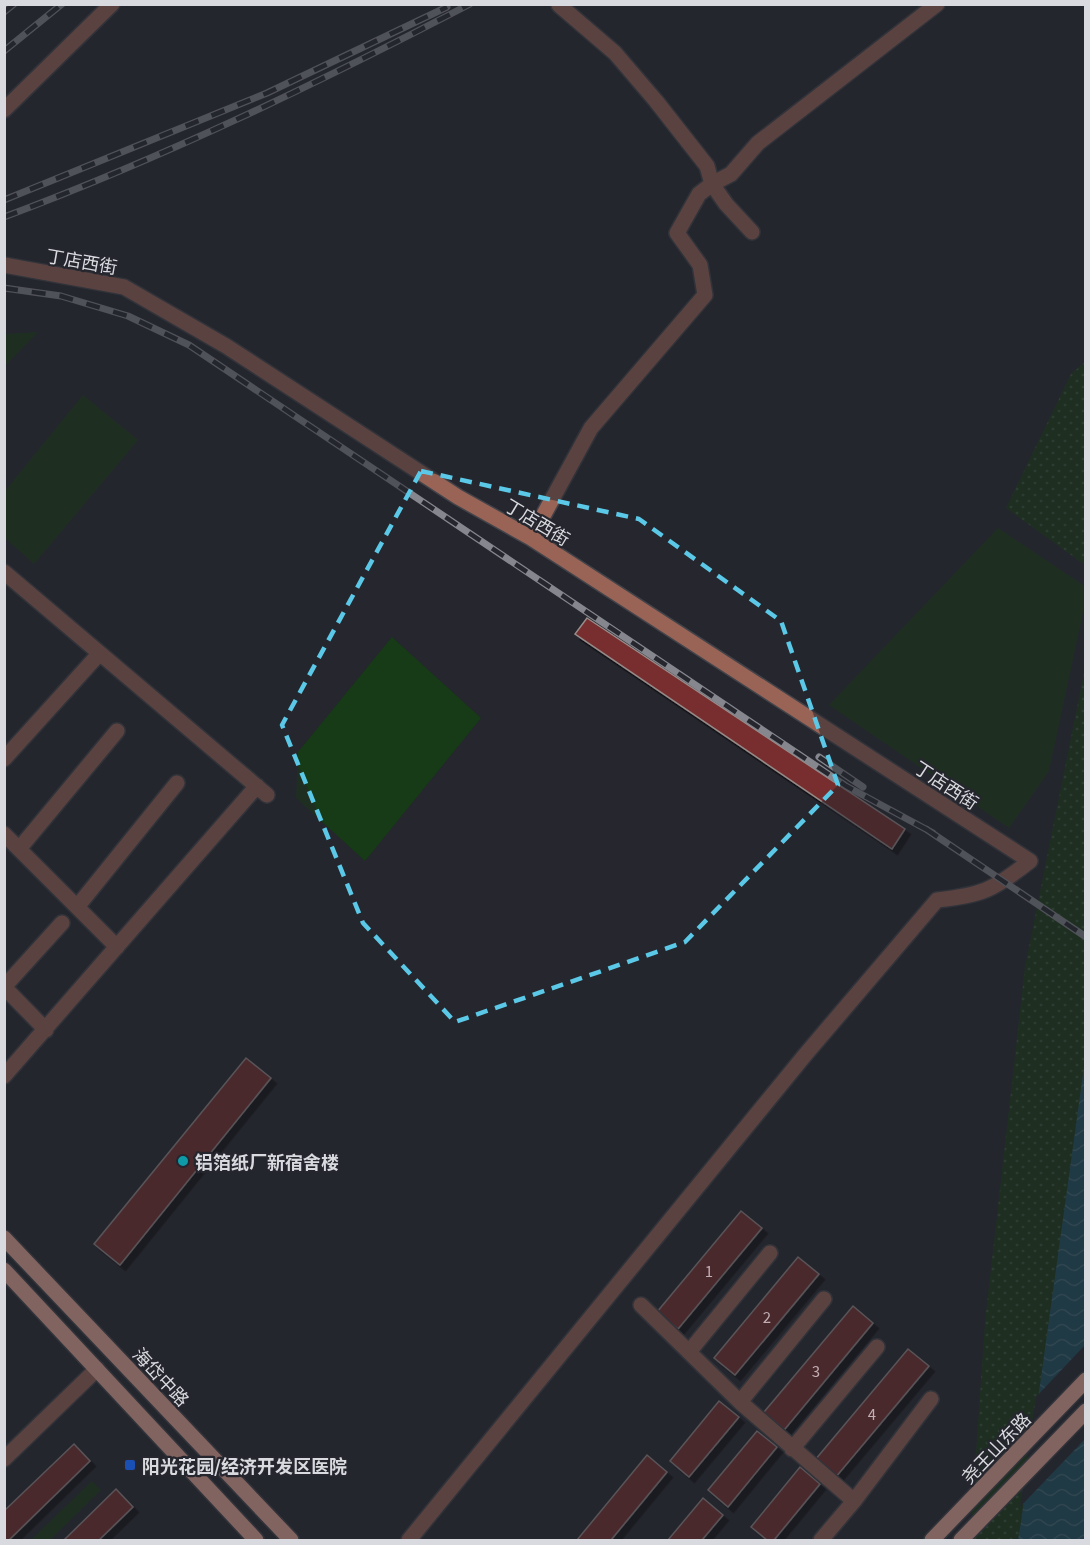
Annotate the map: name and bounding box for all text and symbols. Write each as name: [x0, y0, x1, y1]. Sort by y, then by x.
street label: 丁店西街: [44, 241, 120, 279]
street label: 丁店西街: [500, 491, 576, 551]
street label: 丁店西街: [910, 753, 984, 815]
place label: 铝箔纸厂新宿舍楼: [195, 1148, 339, 1174]
marker: 铝箔纸厂新宿舍楼: [176, 1154, 190, 1168]
house number: 1: [705, 1260, 713, 1281]
house number: 2: [763, 1306, 771, 1327]
street label: 海岱中路: [128, 1341, 196, 1411]
house number: 3: [812, 1360, 820, 1381]
house number: 4: [868, 1403, 876, 1424]
street label: 尧王山东路: [954, 1406, 1036, 1488]
place label: 阳光花园/经济开发区医院: [142, 1452, 347, 1478]
marker: 阳光花园/经济开发区医院: [123, 1458, 137, 1472]

